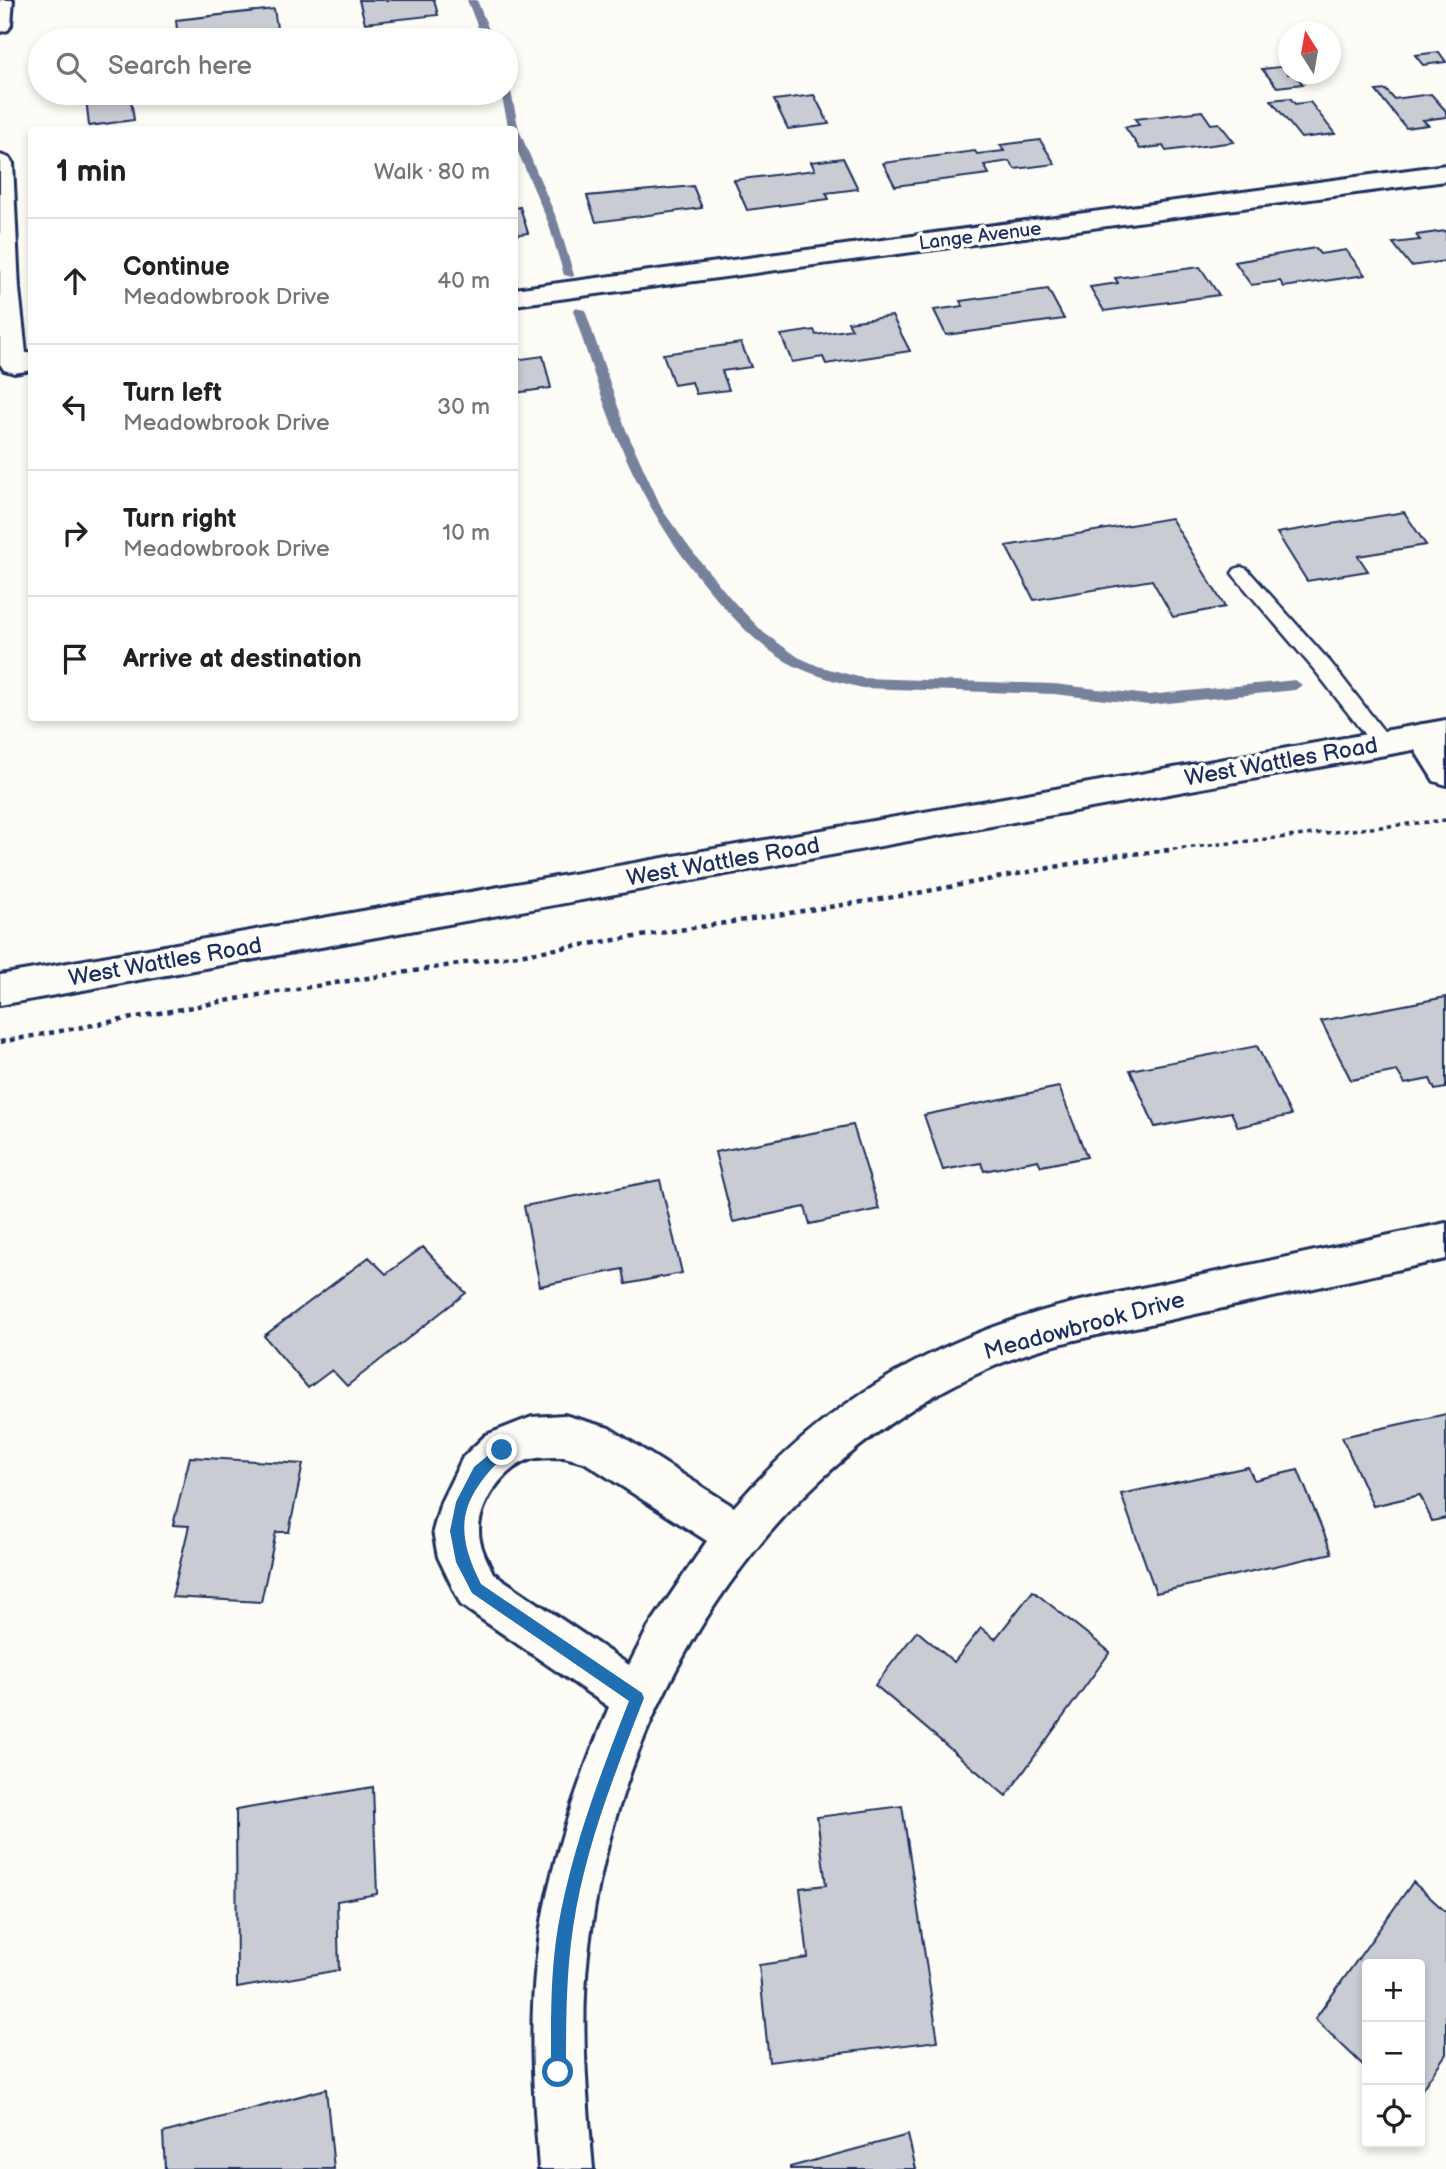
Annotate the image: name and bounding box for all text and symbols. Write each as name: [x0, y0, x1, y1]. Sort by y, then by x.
north arrow: [1278, 21, 1341, 84]
search box: [28, 28, 518, 105]
icon: search: [52, 48, 90, 86]
text: Search here: [108, 51, 252, 82]
text: 1 min: [56, 154, 126, 190]
text: Walk · 80 m: [374, 158, 490, 186]
street label: Lange Avenue: [918, 218, 1043, 255]
text: Continue: [123, 252, 230, 283]
icon: ahead: [56, 262, 94, 300]
text: 40 m: [437, 267, 490, 295]
text: Meadowbrook Drive: [123, 283, 330, 311]
text: Turn left: [123, 378, 222, 409]
icon: left: [56, 388, 94, 426]
text: 30 m: [437, 393, 490, 421]
text: Meadowbrook Drive: [123, 409, 330, 437]
text: Turn right: [123, 504, 236, 535]
icon: right: [56, 514, 94, 552]
text: 10 m: [442, 519, 490, 547]
text: Meadowbrook Drive: [123, 535, 330, 563]
icon: arrive: [56, 640, 94, 678]
text: Arrive at destination: [123, 644, 362, 675]
street label: West Wattles Road: [1182, 731, 1380, 793]
street label: West Wattles Road: [624, 831, 822, 893]
street label: West Wattles Road: [66, 931, 264, 993]
street label: Meadowbrook Drive: [981, 1286, 1188, 1366]
route end: [486, 1434, 517, 1465]
map controls: [1362, 1959, 1425, 2148]
button: +: [1362, 1959, 1425, 2022]
button: −: [1362, 2022, 1425, 2085]
route start: [542, 2056, 573, 2087]
button: locate: [1362, 2085, 1425, 2148]

